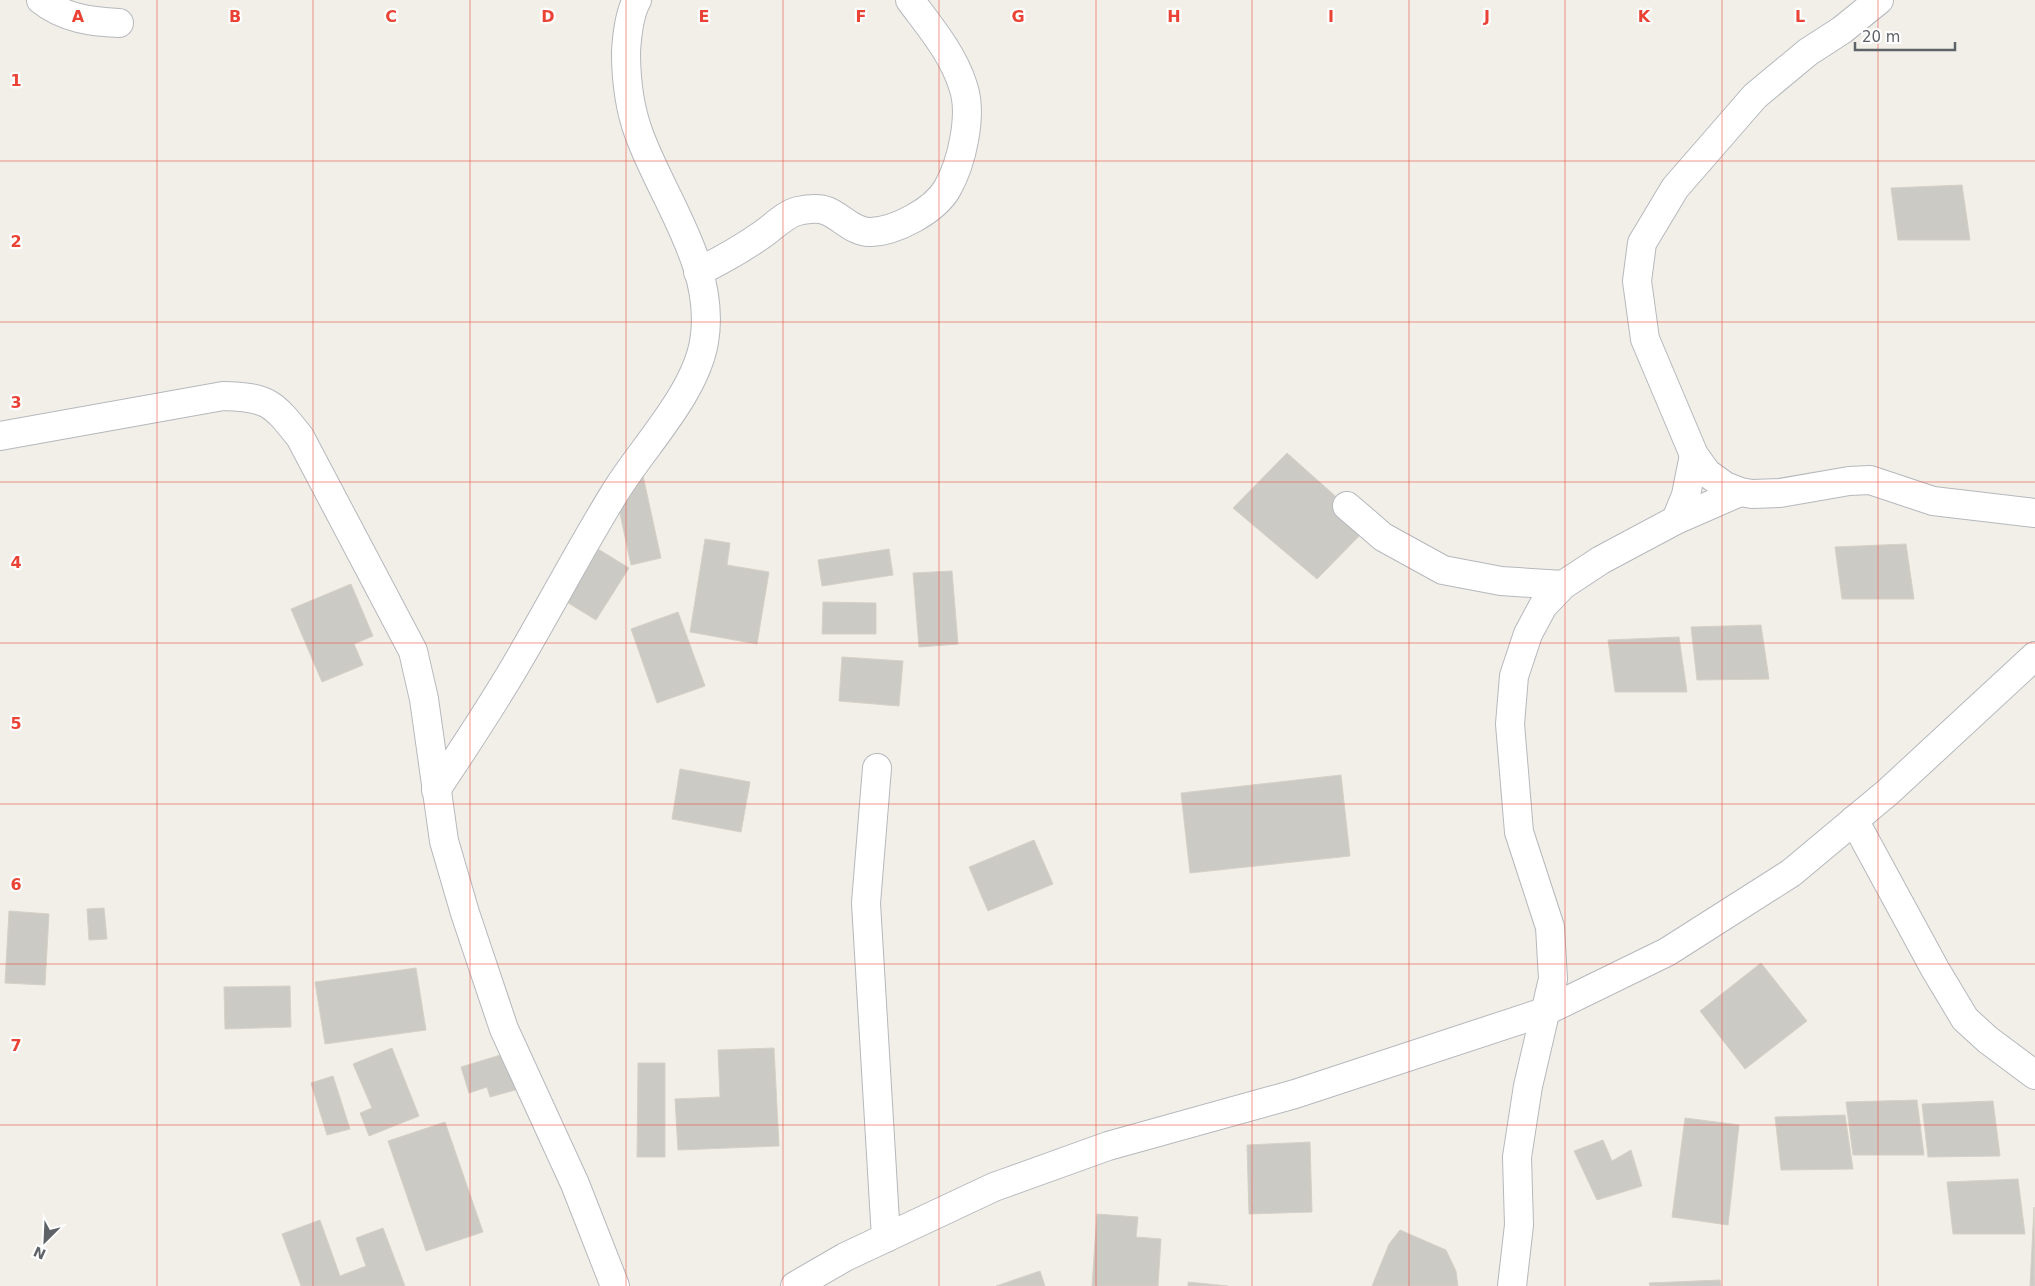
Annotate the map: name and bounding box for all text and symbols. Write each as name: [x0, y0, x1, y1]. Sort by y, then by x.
text: A: [72, 7, 85, 26]
text: B: [229, 7, 241, 26]
text: C: [385, 7, 397, 26]
text: D: [541, 7, 555, 26]
text: E: [699, 7, 709, 26]
text: F: [856, 7, 866, 26]
text: G: [1011, 7, 1025, 26]
text: H: [1167, 7, 1181, 26]
text: I: [1328, 7, 1334, 26]
text: J: [1483, 7, 1490, 26]
text: K: [1638, 7, 1651, 26]
text: L: [1795, 7, 1805, 26]
scale bar: [1855, 20, 1955, 52]
text: 20 m: [1862, 28, 1900, 46]
text: 1: [10, 71, 22, 90]
text: 2: [10, 232, 22, 251]
text: 3: [10, 393, 22, 412]
text: 4: [10, 553, 22, 572]
text: 5: [10, 714, 22, 733]
text: 6: [10, 875, 22, 894]
text: 7: [10, 1036, 22, 1055]
north arrow: [20, 1216, 70, 1266]
text: N: [31, 1243, 48, 1263]

